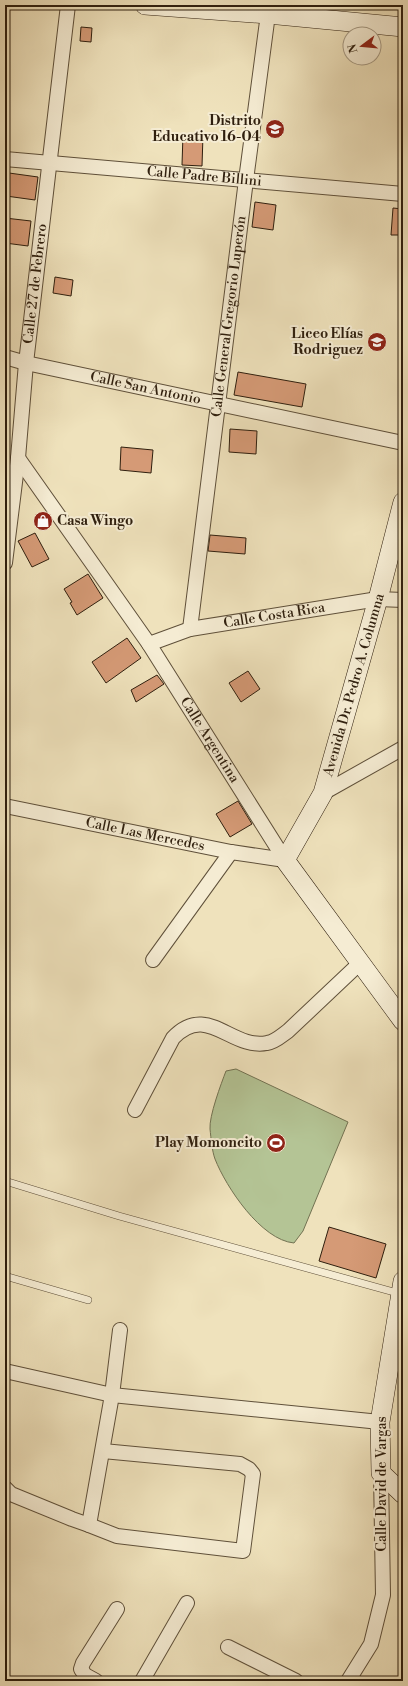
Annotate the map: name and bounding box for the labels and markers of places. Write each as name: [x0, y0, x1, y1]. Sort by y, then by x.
place label: Distrito Educativo 16-04: [152, 112, 261, 146]
school or university icon: Distrito Educativo 16-04: [264, 118, 286, 140]
place label: Liceo Elías Rodriguez: [291, 325, 363, 359]
school or university icon: Liceo Elías Rodriguez: [366, 331, 388, 353]
shop icon: Casa Wingo: [32, 510, 54, 532]
place label: Casa Wingo: [57, 512, 133, 530]
sports icon: Play Momoncito: [265, 1132, 287, 1154]
place label: Play Momoncito: [155, 1134, 262, 1152]

